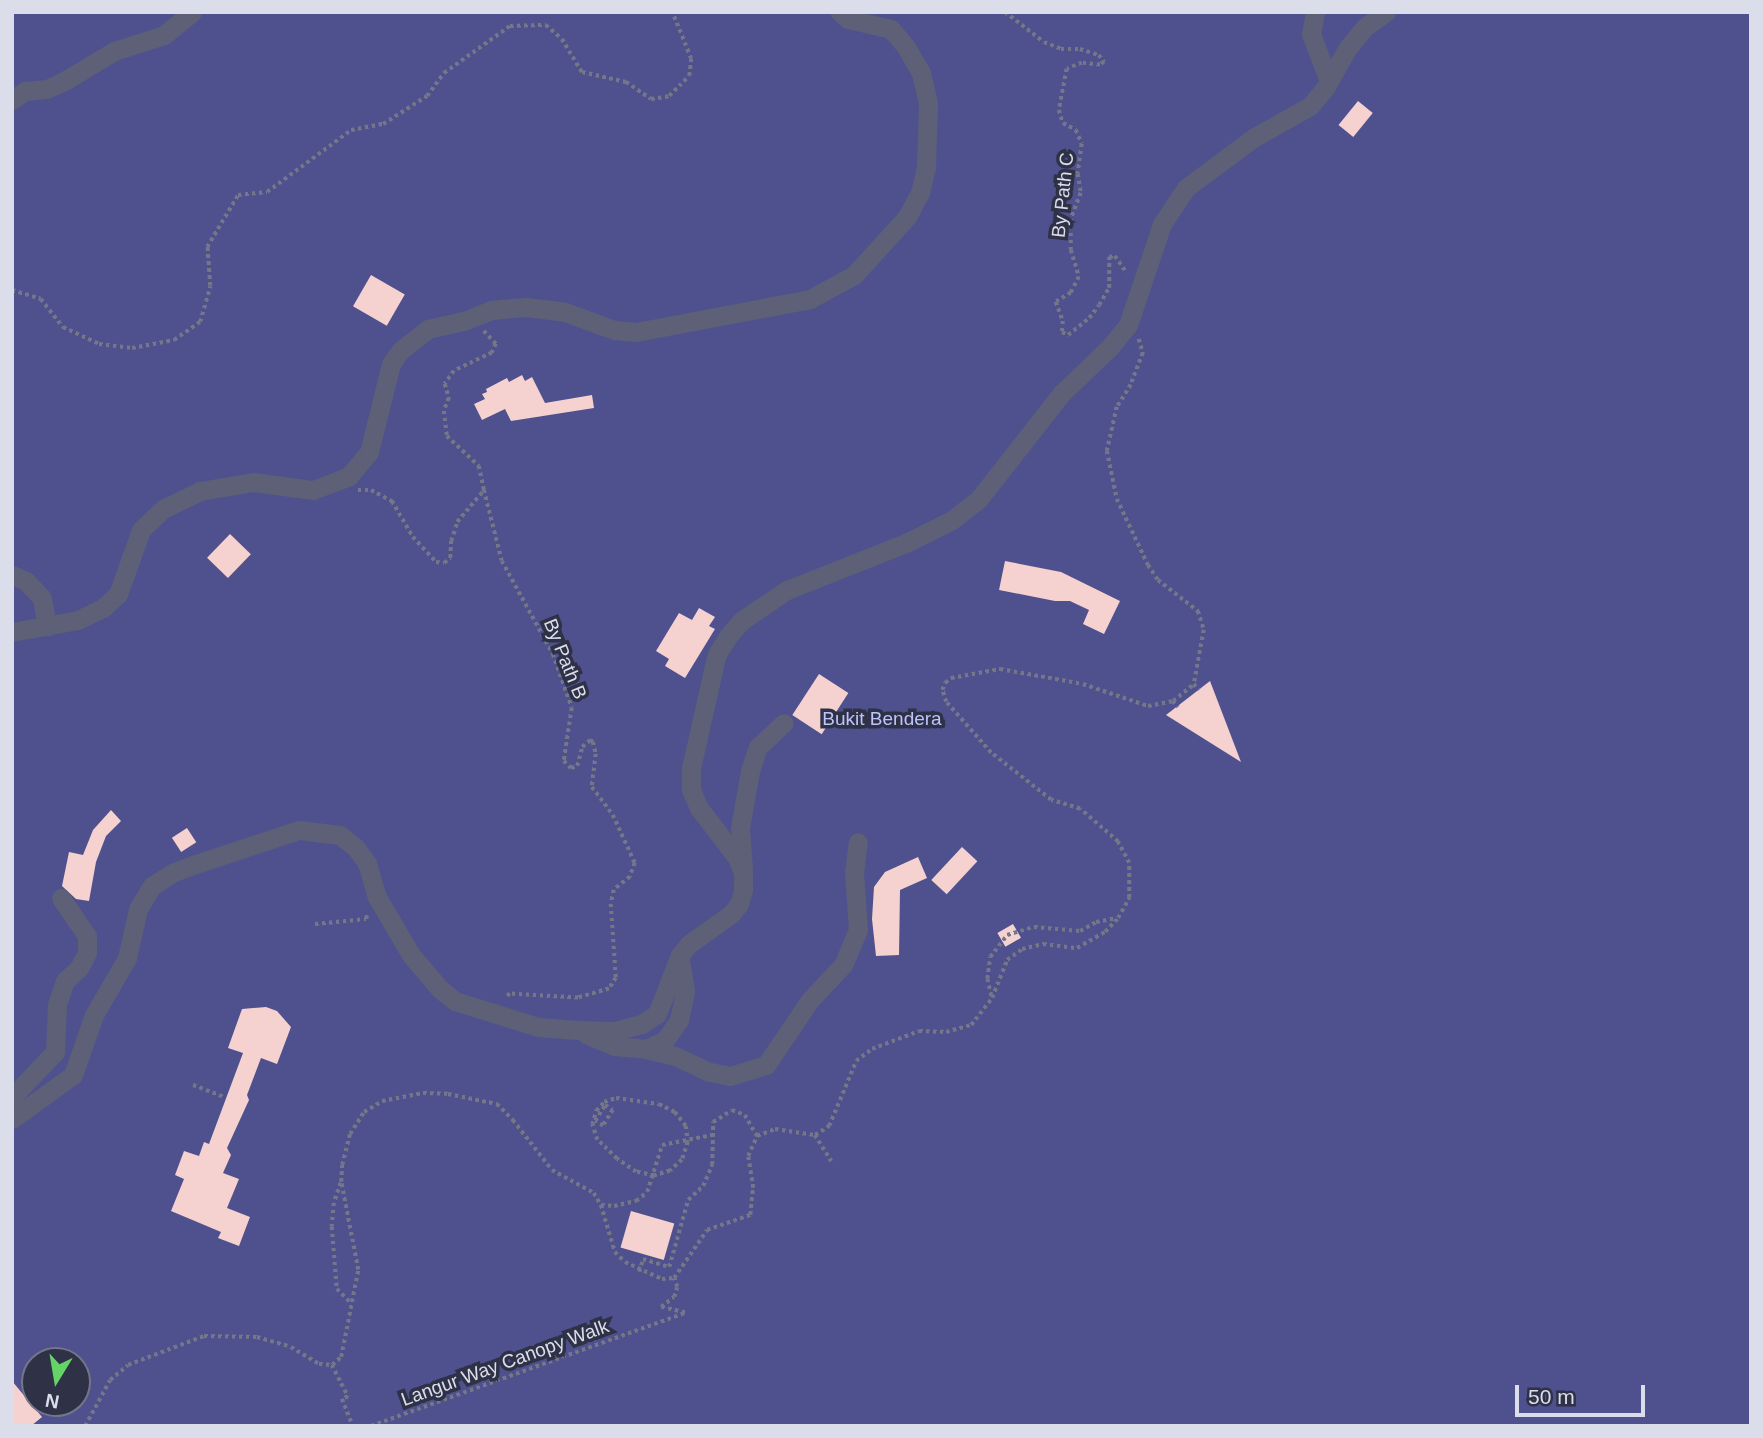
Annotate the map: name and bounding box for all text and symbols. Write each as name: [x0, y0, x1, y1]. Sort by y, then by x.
street label: By Path C: [1047, 151, 1079, 239]
street label: By Path B: [539, 616, 591, 702]
park label: Bukit Bendera: [822, 708, 942, 730]
street label: Langur Way Canopy Walk: [398, 1315, 612, 1411]
north arrow: [21, 1347, 91, 1417]
scale bar: [1518, 1372, 1648, 1416]
text: 50 m: [1528, 1385, 1575, 1408]
text: N: [44, 1390, 61, 1413]

